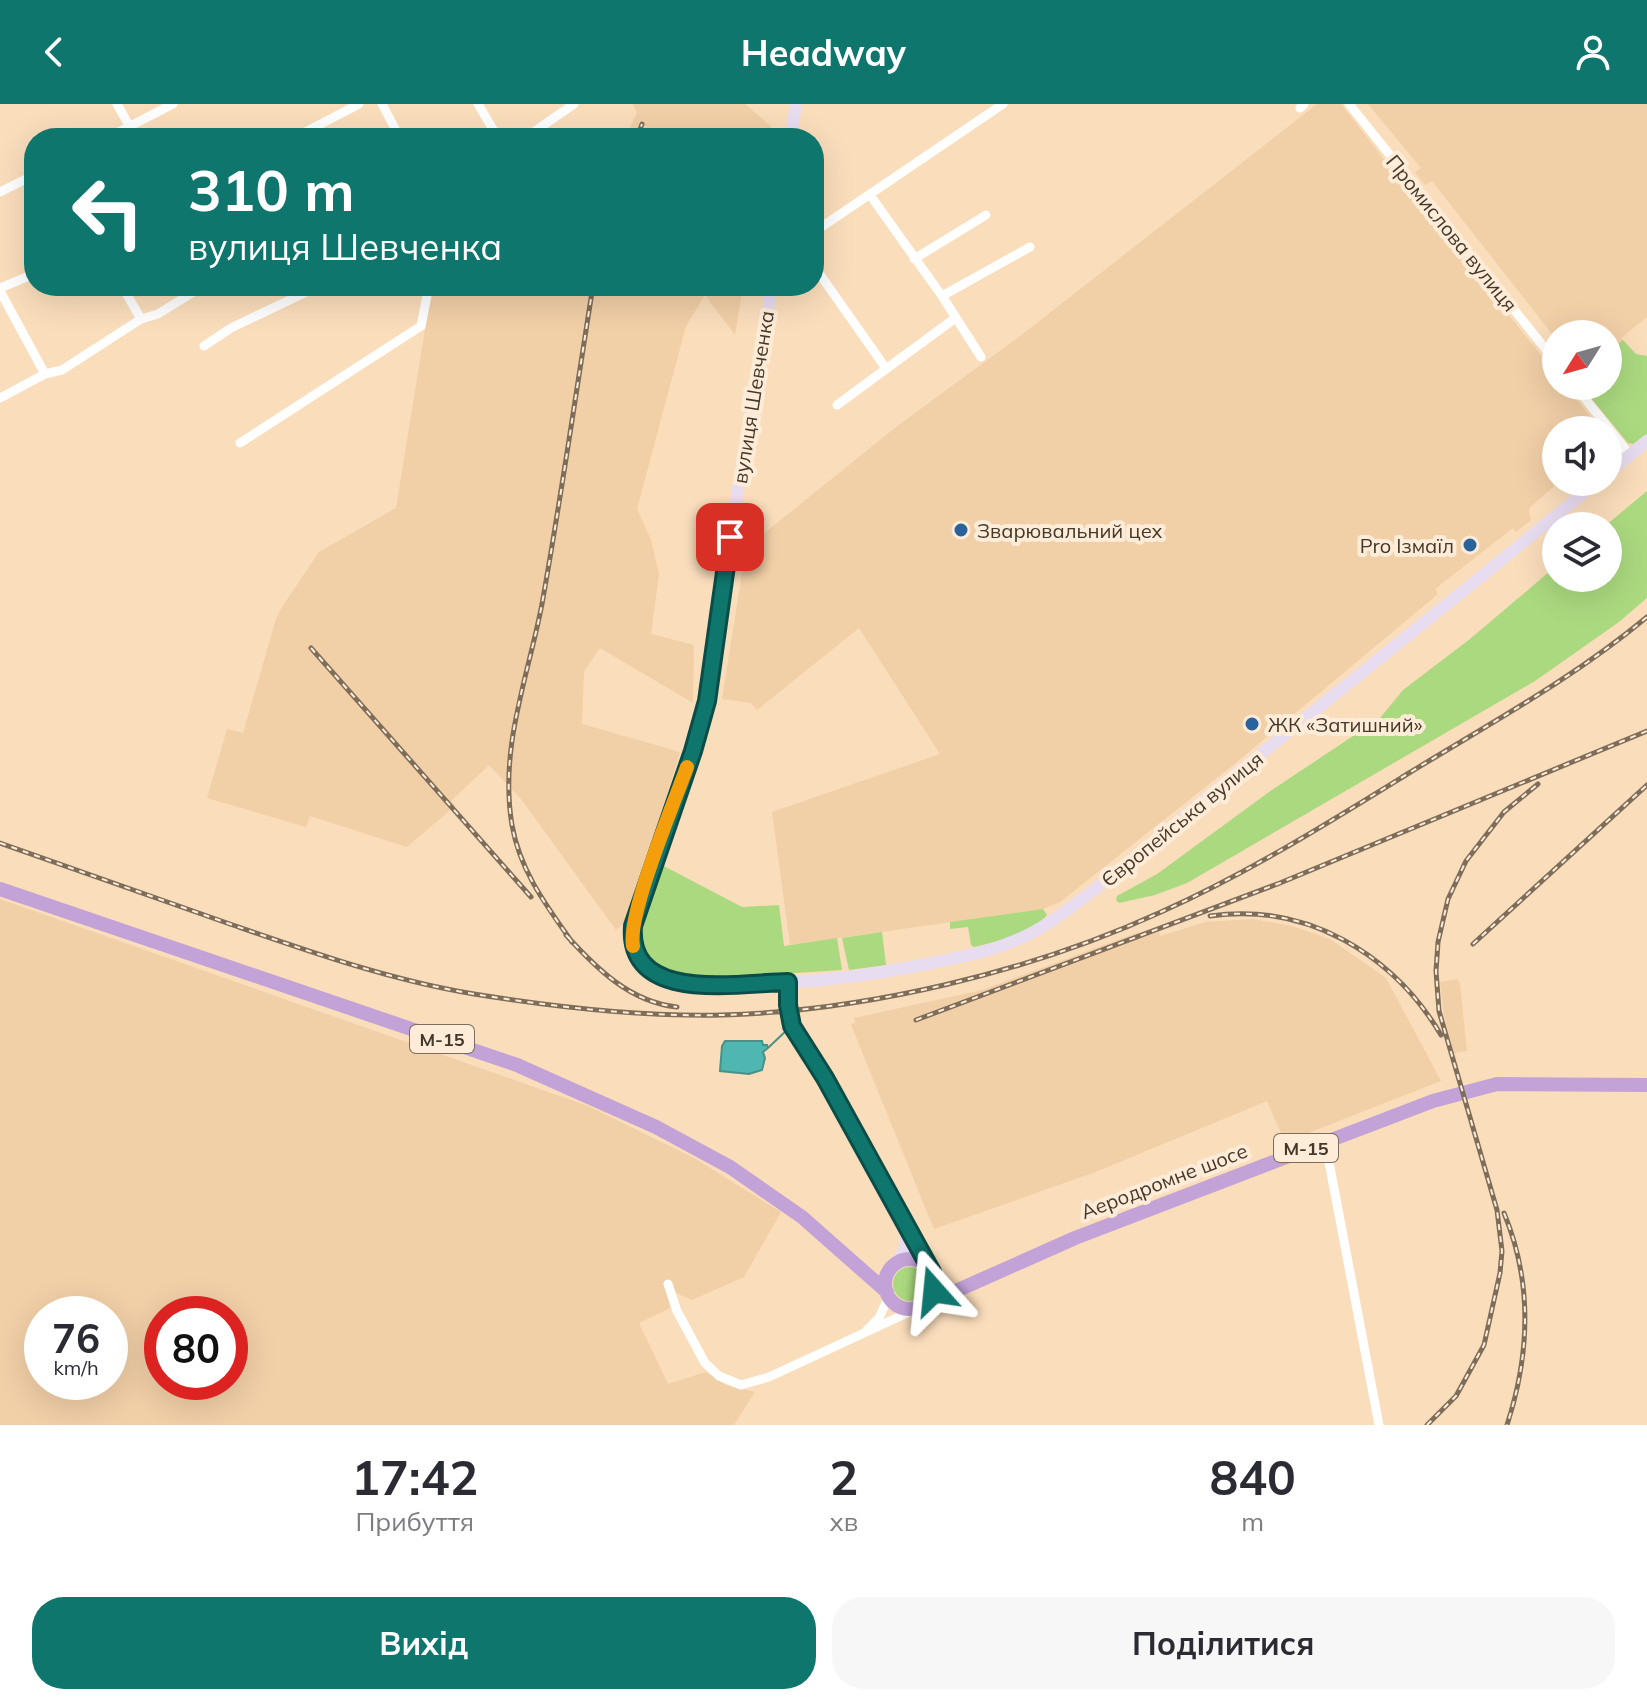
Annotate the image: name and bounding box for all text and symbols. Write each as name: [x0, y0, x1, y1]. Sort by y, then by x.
icon: back: [32, 30, 76, 74]
text: Headway: [741, 30, 906, 75]
icon: person: [1571, 30, 1615, 74]
street label: Промислова вулиця: [1381, 149, 1523, 317]
text: 310 m: [188, 155, 355, 225]
icon: left: [56, 160, 160, 264]
text: вулиця Шевченка: [188, 224, 502, 269]
street label: вулиця Шевченка: [727, 309, 779, 485]
north arrow: [1542, 320, 1622, 400]
map controls: [1542, 320, 1622, 592]
button: sound: [1542, 416, 1622, 496]
pin: [696, 503, 764, 571]
button: layers: [1542, 512, 1622, 592]
icon: arrive: [708, 515, 752, 559]
place label: Зварювальний цех: [977, 518, 1163, 543]
marker: Зварювальний цех: [952, 521, 970, 539]
place label: Pro Ізмаїл: [1360, 533, 1454, 558]
marker: Pro Ізмаїл: [1461, 536, 1479, 554]
place label: ЖК «Затишний»: [1268, 712, 1423, 737]
marker: ЖК «Затишний»: [1243, 715, 1261, 733]
street label: Європейська вулиця: [1096, 746, 1268, 892]
road number: М-15: [410, 1025, 474, 1053]
road number: М-15: [1274, 1134, 1338, 1162]
street label: Аеродромне шосе: [1077, 1138, 1251, 1224]
position arrow: [892, 1249, 976, 1333]
speed limit sign: 80: [144, 1296, 248, 1400]
text: 76: [52, 1313, 100, 1363]
text: km/h: [53, 1355, 99, 1380]
text: 17:42: [351, 1447, 478, 1507]
text: 2: [829, 1447, 858, 1507]
text: 840: [1209, 1447, 1296, 1507]
text: Прибуття: [355, 1505, 474, 1538]
text: хв: [830, 1505, 858, 1538]
text: m: [1241, 1505, 1264, 1538]
button: Вихід: [32, 1597, 816, 1689]
button: Поділитися: [832, 1597, 1615, 1689]

